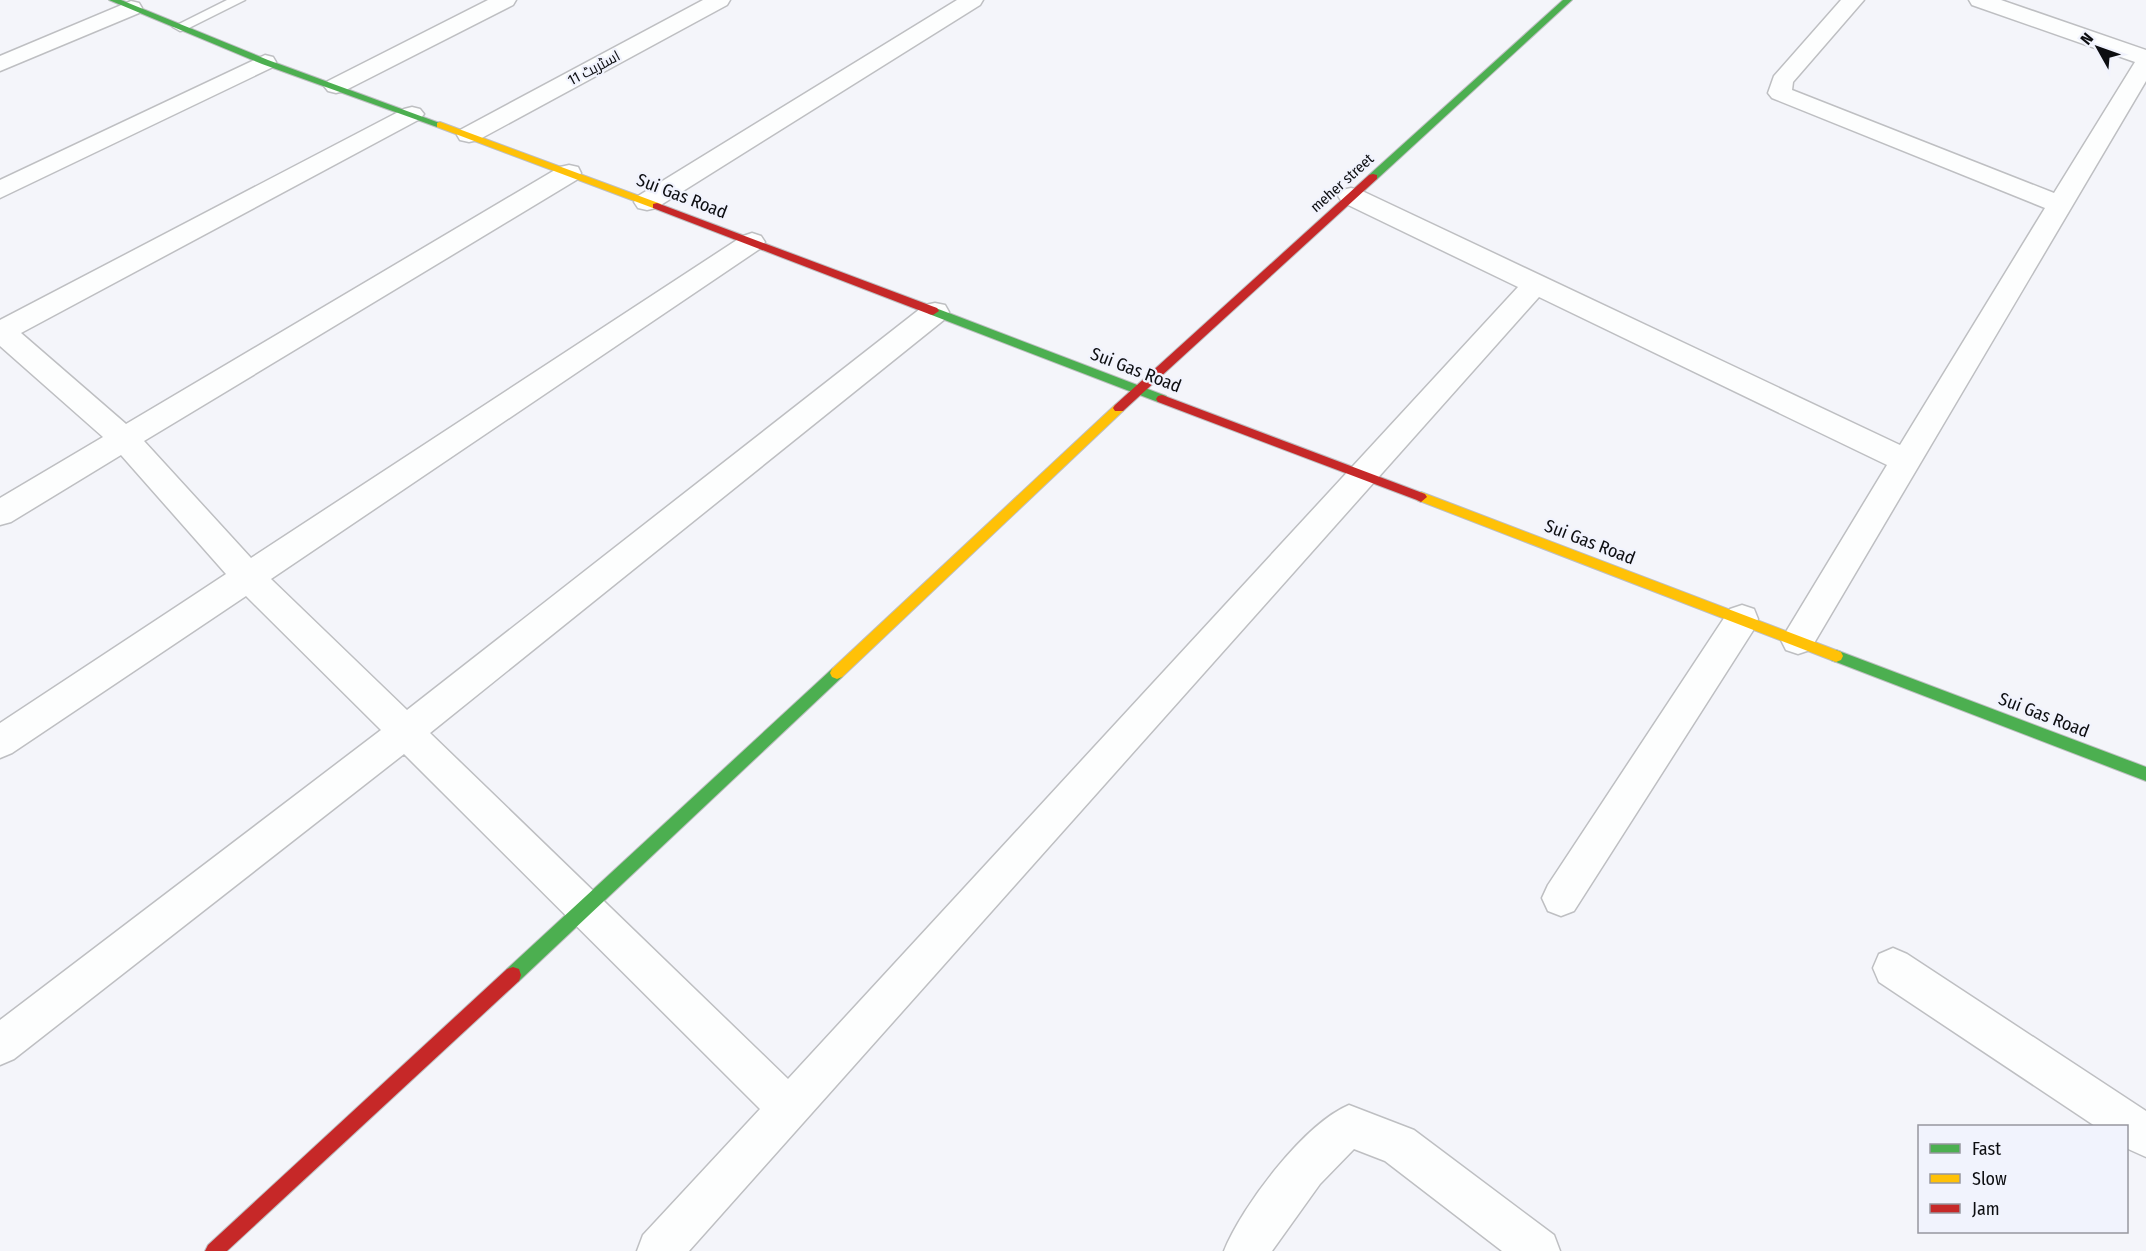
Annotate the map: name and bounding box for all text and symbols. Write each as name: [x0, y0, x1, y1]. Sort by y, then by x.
north arrow: [2068, 18, 2128, 78]
text: N: [2077, 29, 2097, 48]
street label: اسٹریٹ 11: [565, 47, 623, 89]
street label: meher street: [1307, 150, 1377, 216]
street label: Sui Gas Road: [634, 169, 730, 223]
street label: Sui Gas Road: [1088, 343, 1184, 397]
street label: Sui Gas Road: [1542, 515, 1638, 569]
street label: Sui Gas Road: [1996, 688, 2092, 742]
legend: [1918, 1125, 2128, 1233]
text: Fast: [1972, 1138, 2001, 1160]
text: Slow: [1972, 1168, 2007, 1190]
text: Jam: [1972, 1198, 2000, 1220]

